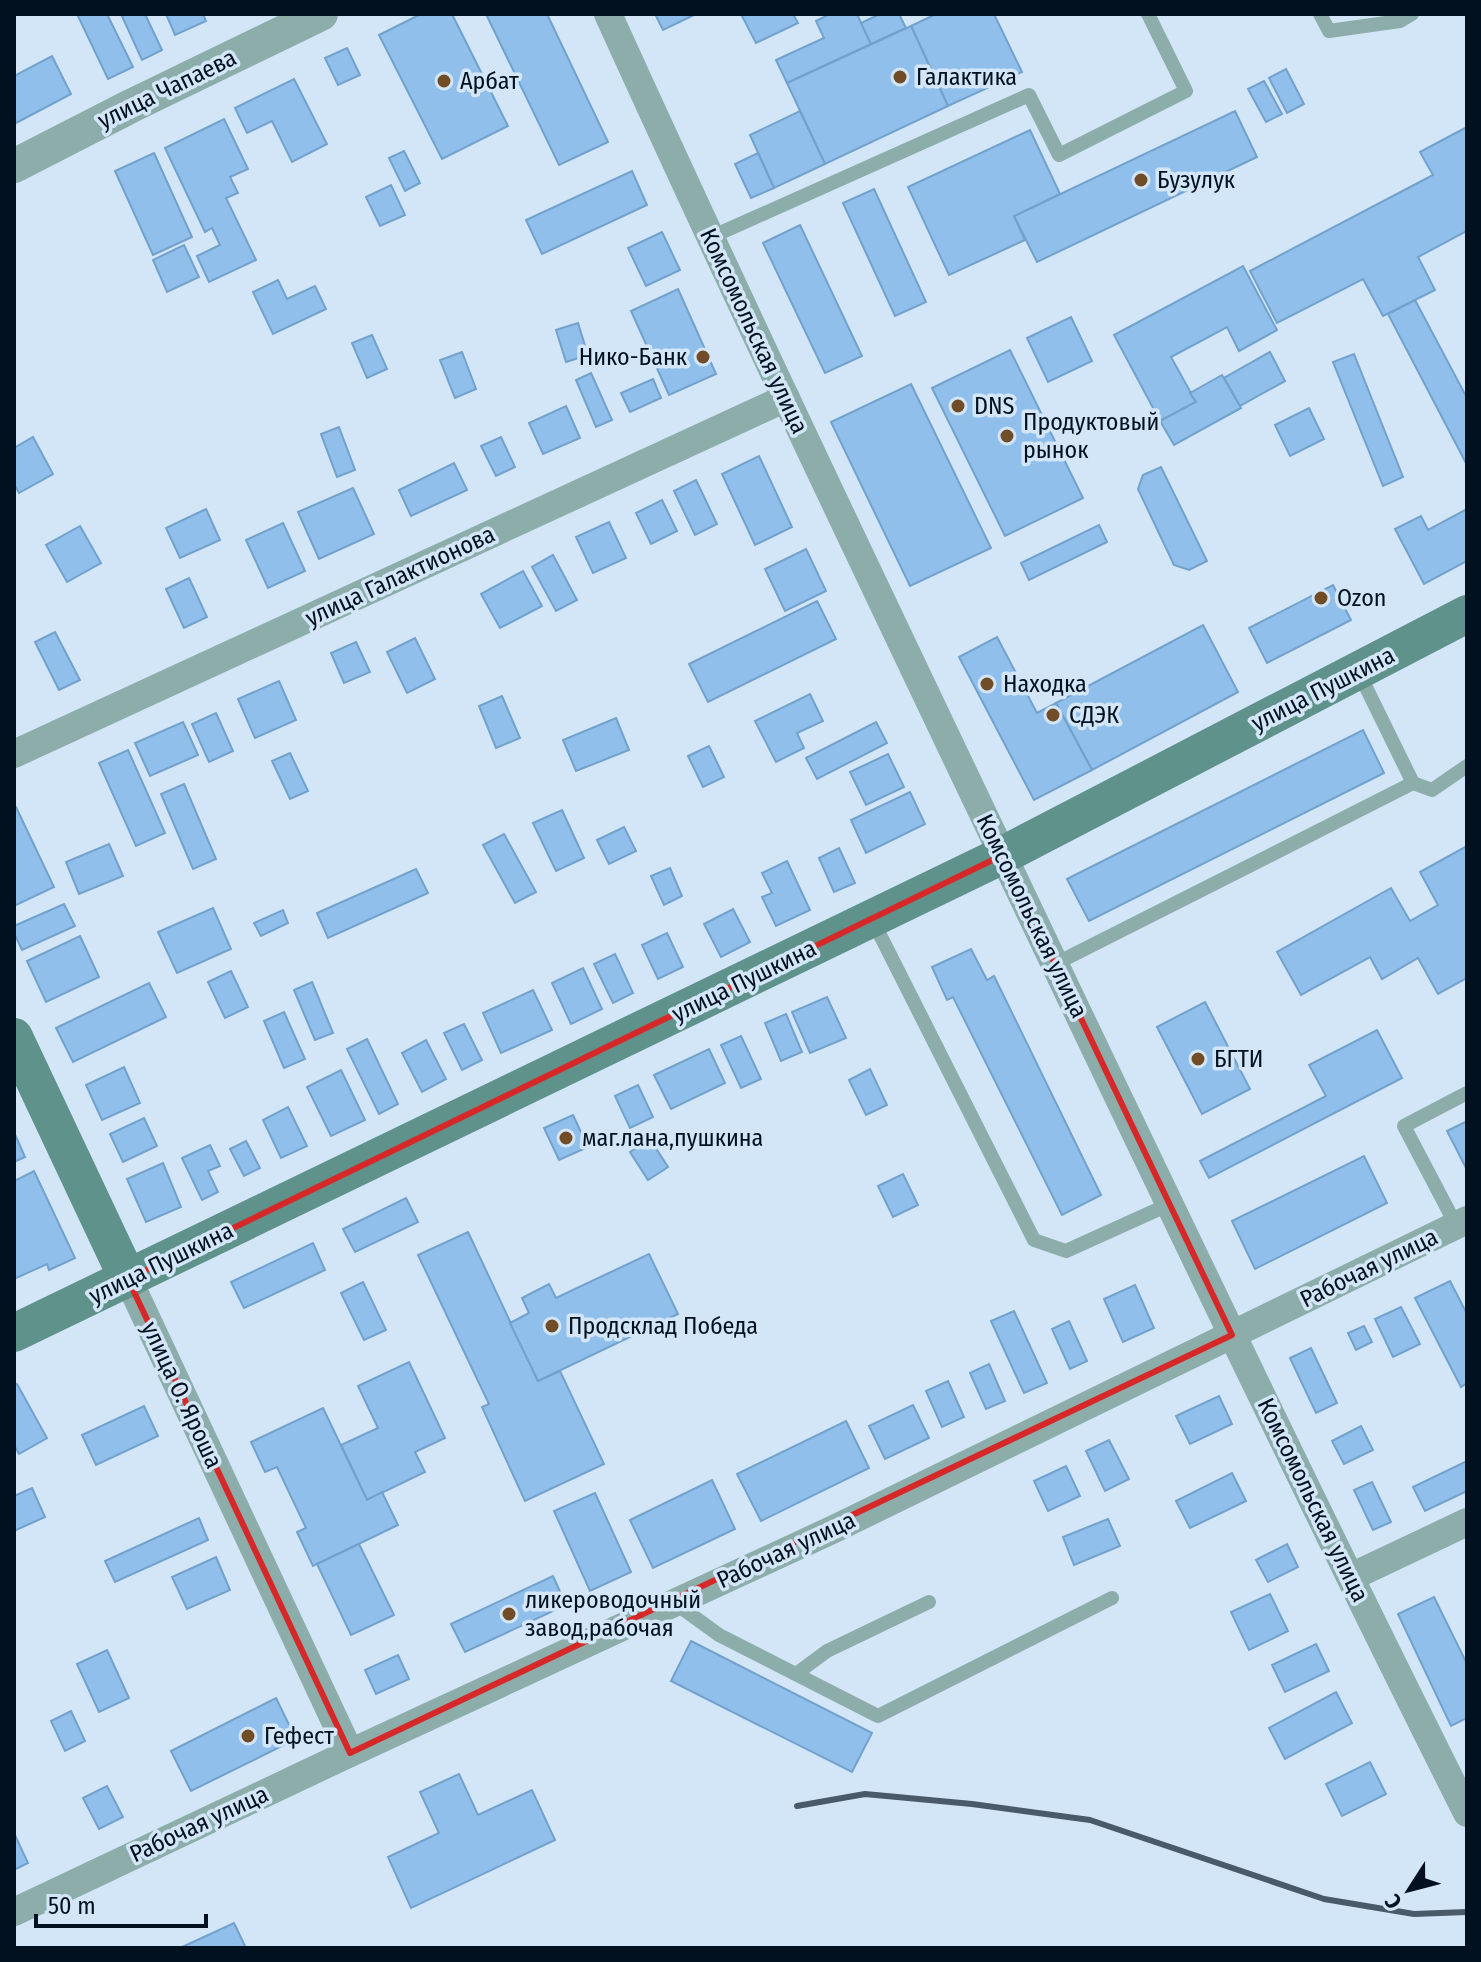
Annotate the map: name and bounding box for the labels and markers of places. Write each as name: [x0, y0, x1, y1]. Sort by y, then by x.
place label: Галактика: [916, 63, 1017, 91]
place label: Арбат: [460, 67, 519, 95]
marker: Галактика: [891, 68, 909, 86]
marker: Арбат: [435, 72, 453, 90]
place label: Бузулук: [1157, 166, 1236, 194]
marker: Бузулук: [1132, 171, 1150, 189]
place label: Нико-Банк: [579, 343, 688, 371]
marker: Нико-Банк: [694, 348, 712, 366]
place label: DNS: [974, 392, 1014, 420]
marker: DNS: [949, 397, 967, 415]
place label: Продуктовый рынок: [1023, 408, 1159, 464]
marker: Продуктовый рынок: [998, 427, 1016, 445]
place label: Ozon: [1337, 584, 1386, 612]
marker: Ozon: [1312, 589, 1330, 607]
place label: Находка: [1003, 670, 1087, 698]
marker: Находка: [978, 675, 996, 693]
place label: СДЭК: [1069, 701, 1119, 729]
marker: СДЭК: [1044, 706, 1062, 724]
place label: БГТИ: [1214, 1045, 1263, 1073]
marker: БГТИ: [1189, 1050, 1207, 1068]
place label: маг.лана,пушкина: [582, 1124, 763, 1152]
marker: маг.лана,пушкина: [557, 1129, 575, 1147]
place label: Продсклад Победа: [568, 1312, 758, 1340]
marker: Продсклад Победа: [543, 1317, 561, 1335]
place label: ликероводочный завод,рабочая: [525, 1586, 701, 1642]
marker: ликероводочный завод,рабочая: [500, 1605, 518, 1623]
place label: Гефест: [264, 1722, 334, 1750]
marker: Гефест: [239, 1727, 257, 1745]

